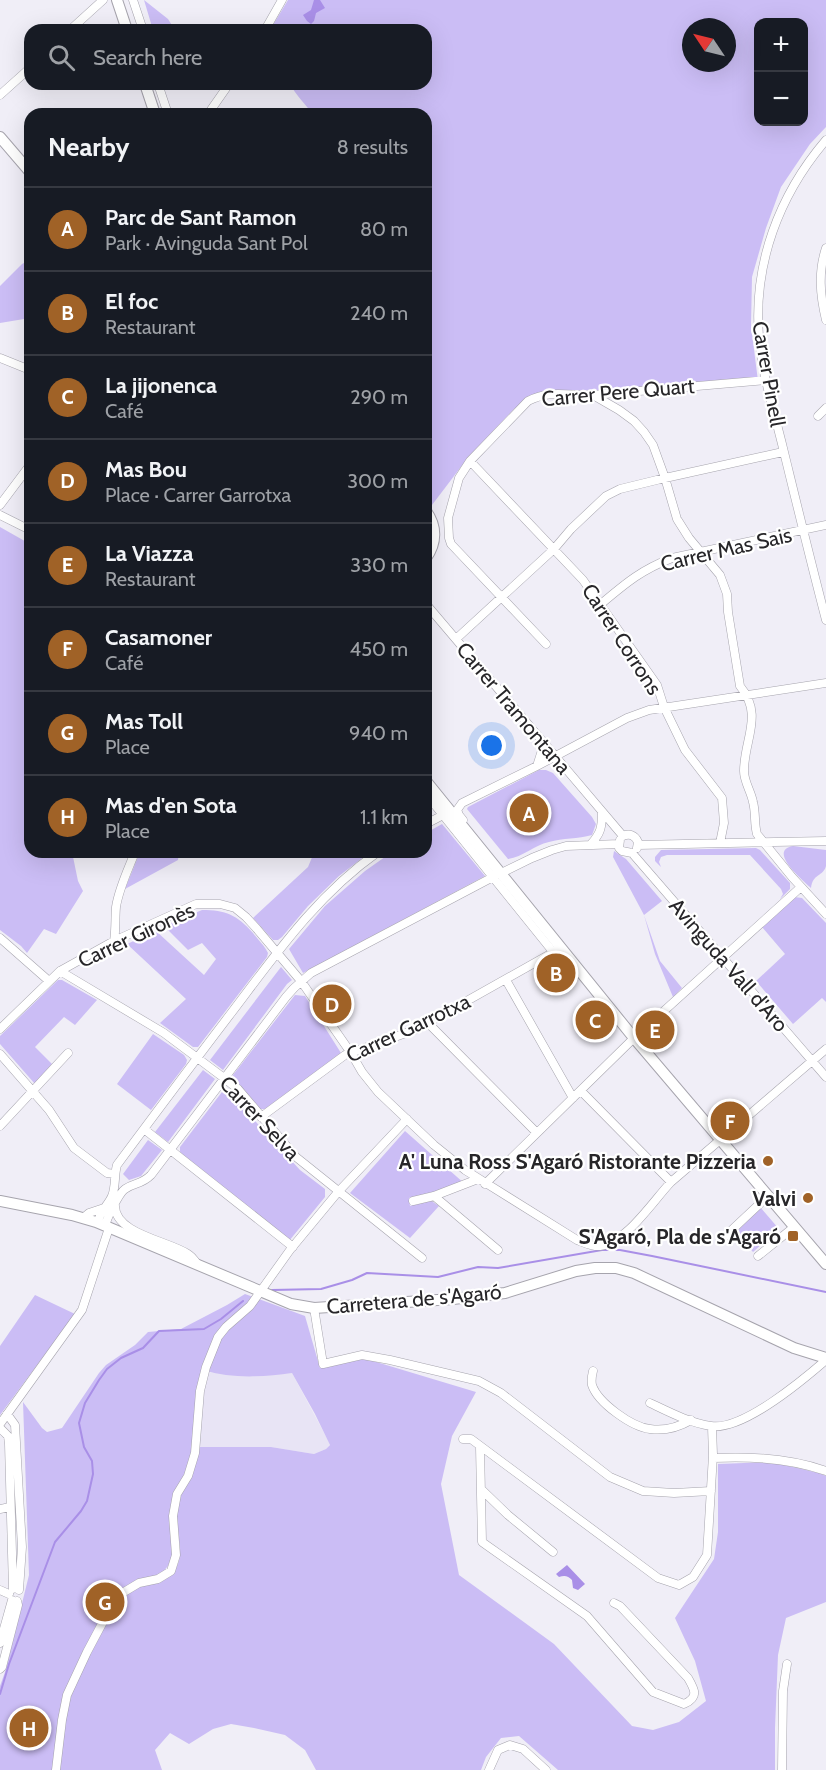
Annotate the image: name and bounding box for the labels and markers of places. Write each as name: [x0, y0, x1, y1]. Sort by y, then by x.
pin: A: [510, 790, 548, 836]
pin: B: [536, 950, 576, 996]
pin: D: [312, 982, 352, 1026]
pin: C: [576, 998, 614, 1042]
pin: E: [636, 1008, 674, 1052]
pin: F: [710, 1098, 750, 1144]
place label: A' Luna Ross S'Agaró Ristorante Pizzeria: [399, 1149, 757, 1174]
marker: A' Luna Ross S'Agaró Ristorante Pizzeria: [761, 1154, 775, 1168]
place label: Valvi: [753, 1186, 796, 1211]
marker: Valvi: [801, 1191, 815, 1205]
place label: S'Agaró, Pla de s'Agaró: [579, 1224, 781, 1249]
marker: S'Agaró, Pla de s'Agaró: [786, 1229, 800, 1243]
pin: G: [86, 1580, 124, 1624]
pin: H: [9, 1706, 48, 1750]

